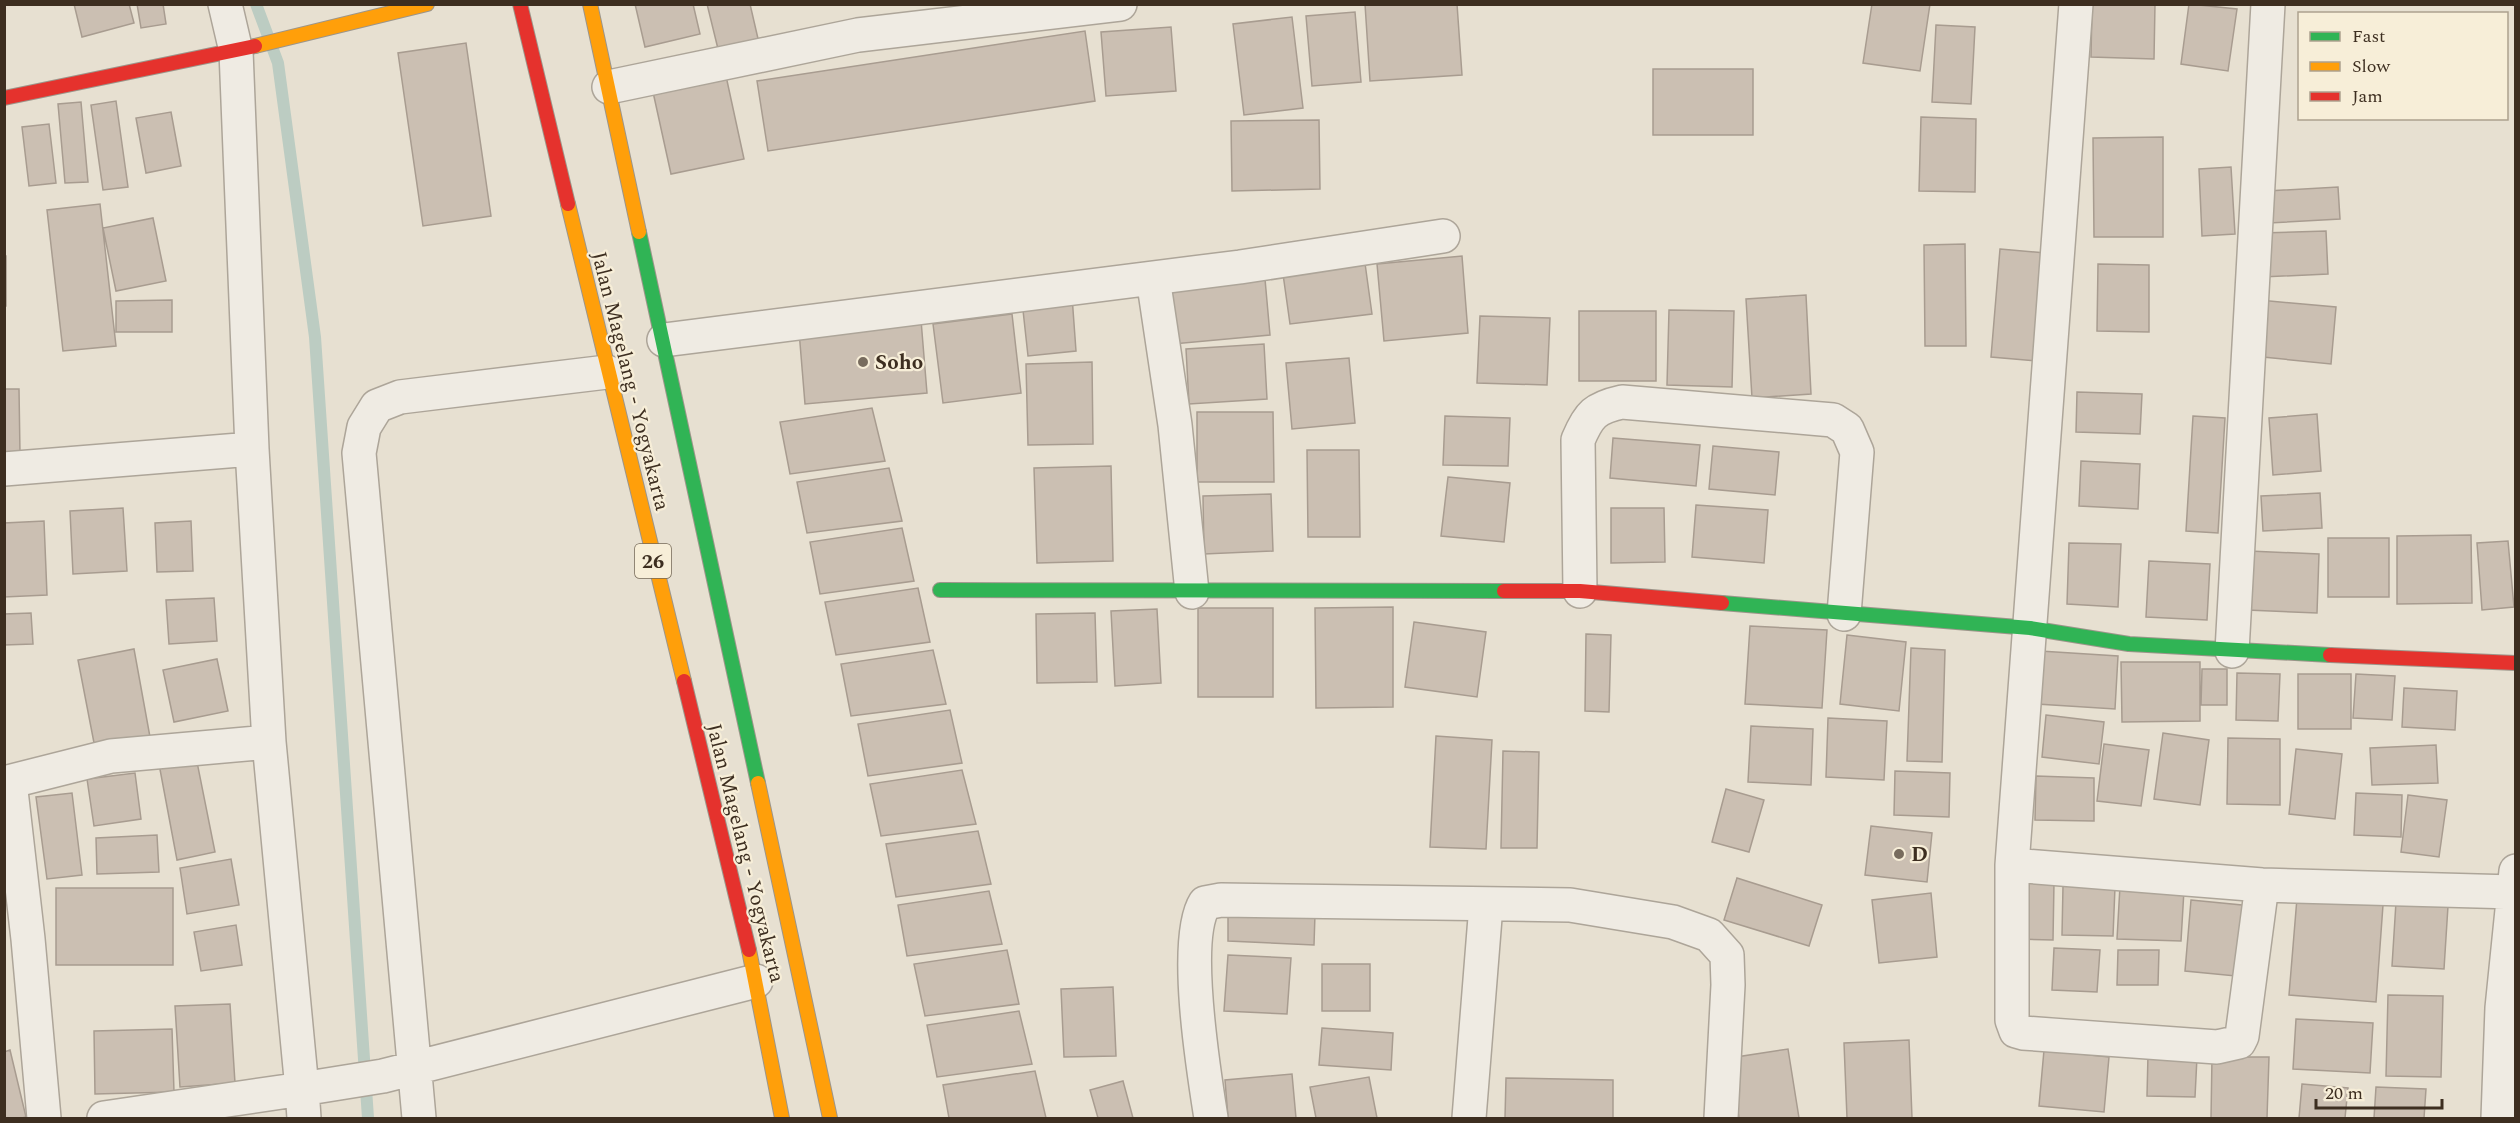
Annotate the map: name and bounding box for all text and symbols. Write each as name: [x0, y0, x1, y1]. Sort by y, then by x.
legend: [2298, 12, 2508, 120]
text: Fast: [2352, 23, 2385, 50]
text: Slow: [2352, 53, 2391, 80]
text: Jam: [2352, 83, 2383, 110]
street label: Jalan Magelang - Yogyakarta: [582, 248, 678, 515]
place label: Soho: [875, 347, 923, 379]
marker: Soho: [856, 355, 870, 369]
road number: 26: [635, 544, 671, 578]
street label: Jalan Magelang - Yogyakarta: [697, 720, 793, 987]
place label: D: [1911, 839, 1928, 871]
marker: D: [1892, 847, 1906, 861]
scale bar: [2316, 1072, 2442, 1110]
text: 20 m: [2325, 1080, 2363, 1107]

